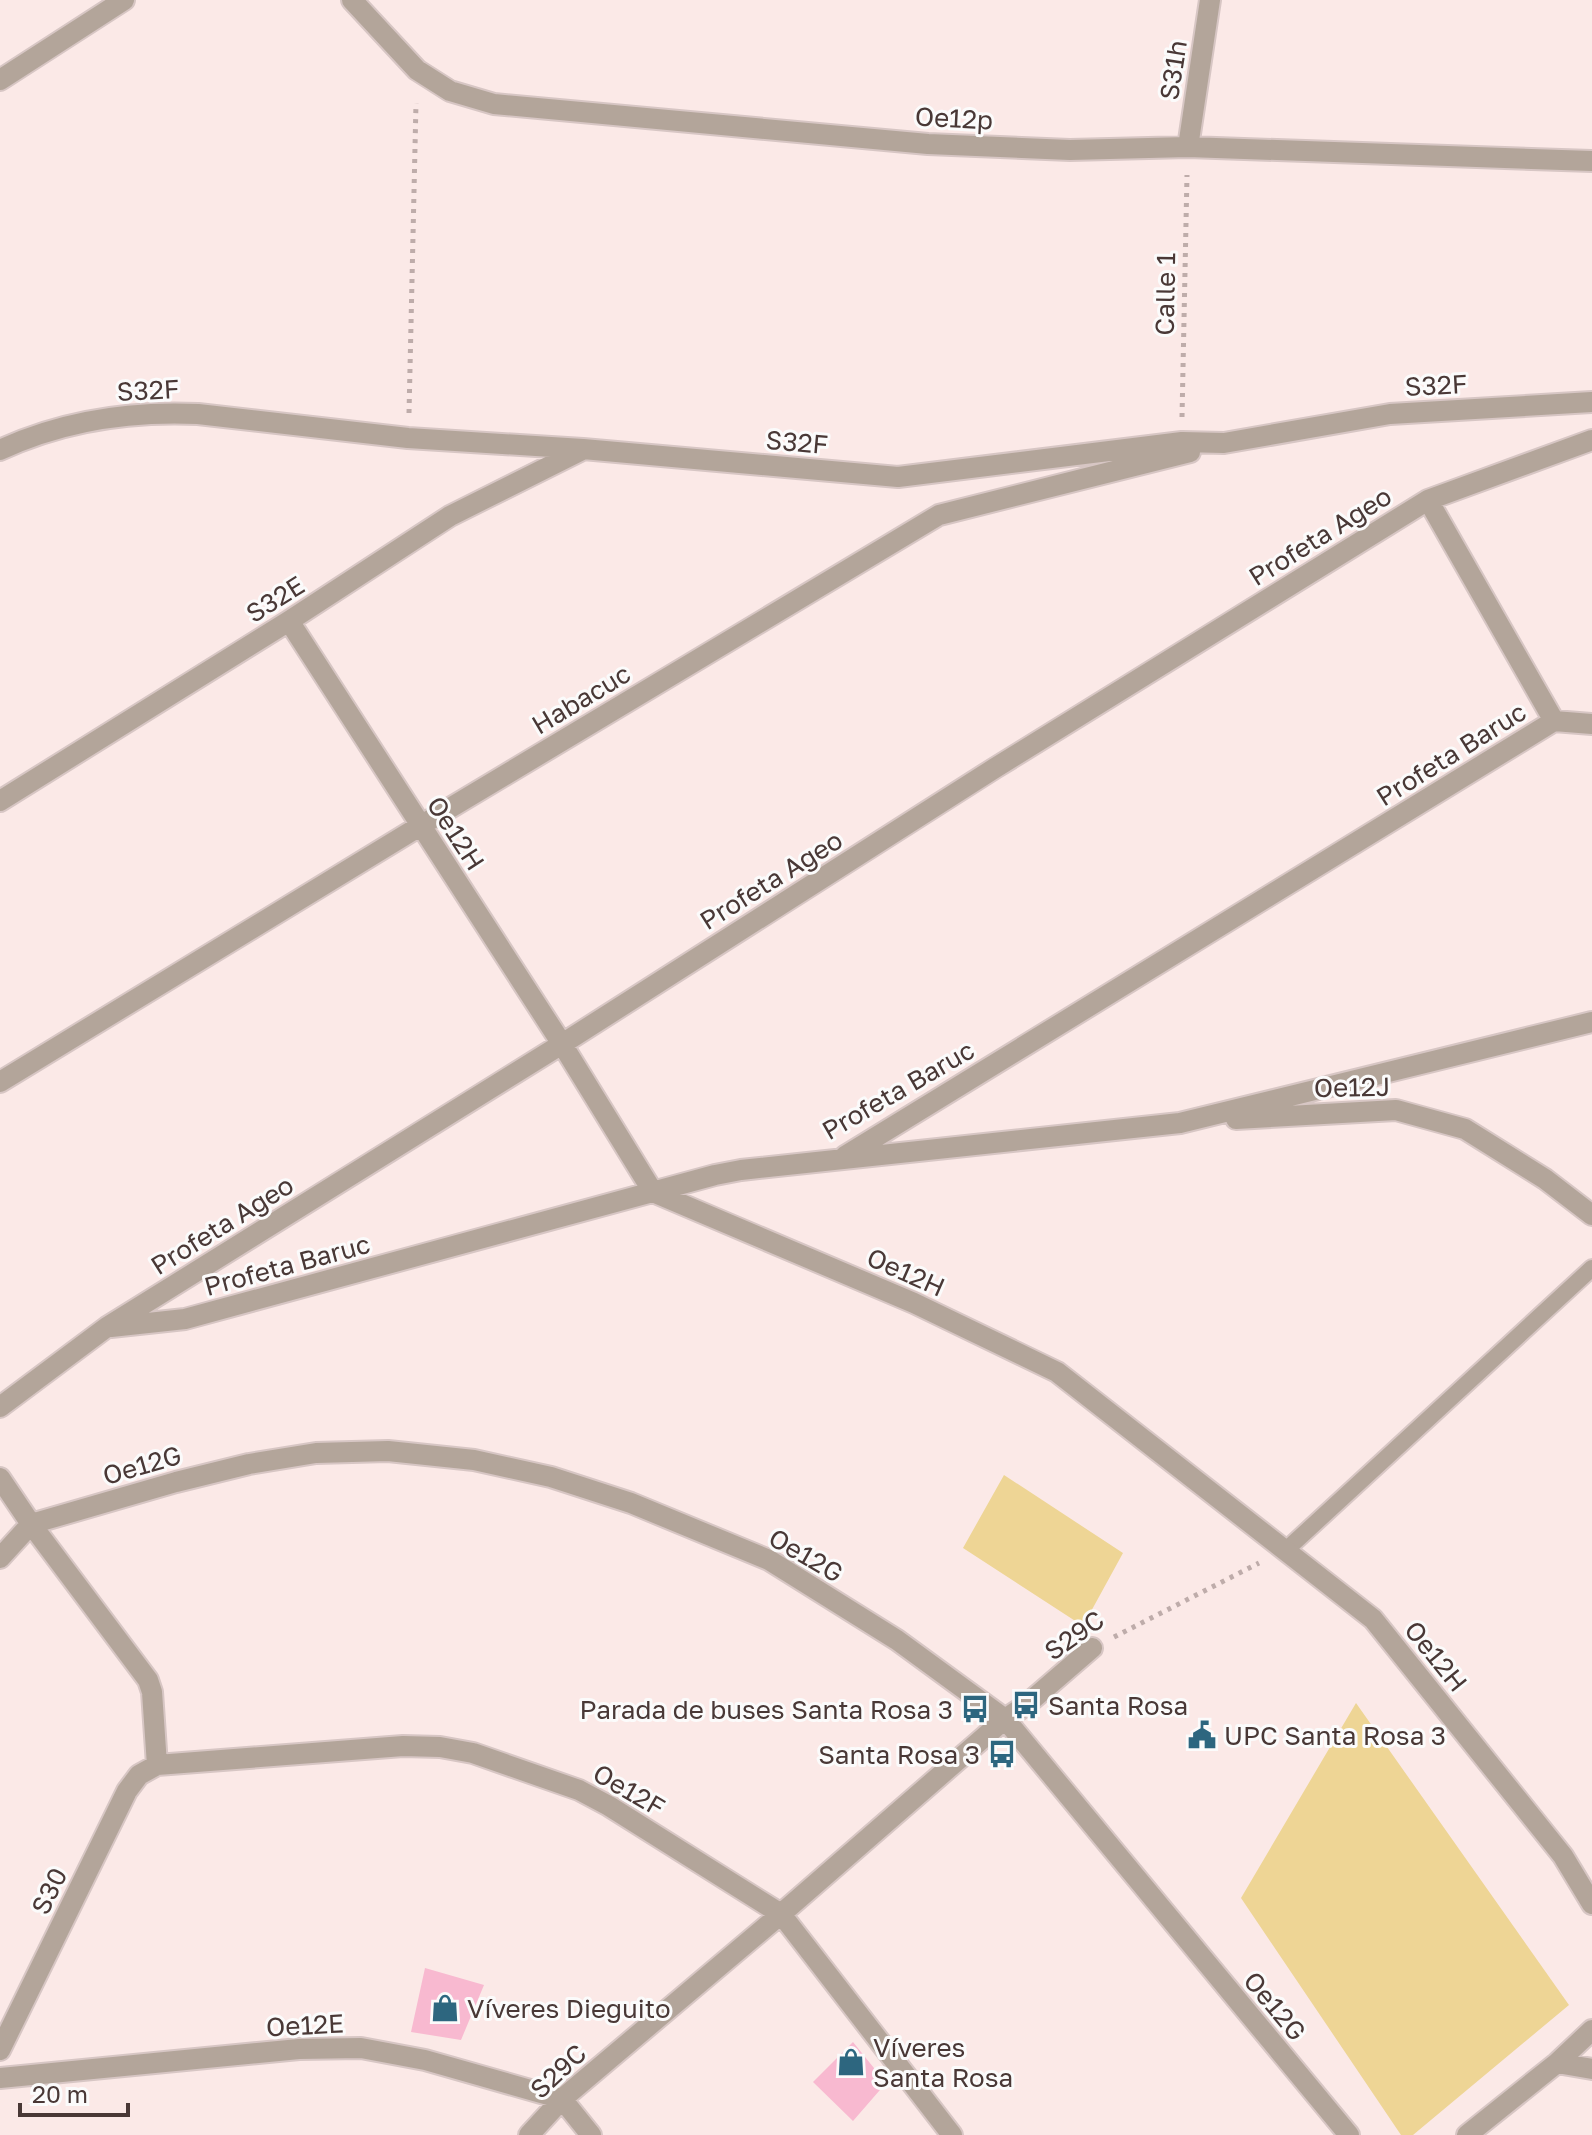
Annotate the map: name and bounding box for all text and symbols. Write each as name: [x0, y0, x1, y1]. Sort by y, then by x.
street label: S31h: [1153, 38, 1193, 102]
street label: Oe12p: [914, 100, 994, 136]
street label: Calle 1: [1149, 252, 1181, 336]
street label: S32F: [1404, 368, 1468, 402]
street label: S32F: [116, 373, 180, 407]
street label: S32F: [765, 424, 829, 460]
street label: Profeta Ageo: [1243, 480, 1397, 592]
street label: S32E: [240, 569, 310, 629]
street label: Habacuc: [526, 658, 636, 740]
street label: Profeta Baruc: [1371, 696, 1531, 812]
street label: Oe12H: [421, 790, 491, 876]
street label: Profeta Ageo: [694, 824, 848, 936]
street label: Profeta Baruc: [817, 1034, 979, 1146]
street label: Oe12J: [1314, 1071, 1390, 1103]
street label: Profeta Ageo: [145, 1169, 299, 1281]
street label: Profeta Baruc: [201, 1228, 373, 1302]
street label: Oe12H: [862, 1241, 950, 1303]
street label: Oe12G: [99, 1439, 185, 1491]
street label: Oe12G: [763, 1521, 849, 1589]
street label: S29C: [1038, 1604, 1110, 1666]
street label: Oe12H: [1398, 1614, 1474, 1698]
bus stop icon: Santa Rosa: [1011, 1690, 1041, 1720]
place label: Santa Rosa: [1048, 1690, 1188, 1721]
place label: Parada de buses Santa Rosa 3: [580, 1694, 953, 1725]
bus stop icon: Parada de buses Santa Rosa 3: [960, 1694, 990, 1724]
public building icon: UPC Santa Rosa 3: [1187, 1720, 1217, 1750]
place label: UPC Santa Rosa 3: [1224, 1720, 1446, 1751]
place label: Santa Rosa 3: [818, 1739, 980, 1770]
bus stop icon: Santa Rosa 3: [987, 1739, 1017, 1769]
street label: Oe12F: [588, 1757, 670, 1823]
street label: S30: [25, 1863, 73, 1919]
street label: Oe12G: [1237, 1965, 1313, 2047]
shop icon: Víveres Dieguito: [430, 1993, 460, 2023]
place label: Víveres Dieguito: [467, 1993, 671, 2024]
street label: Oe12E: [265, 2007, 345, 2043]
place label: Víveres Santa Rosa: [873, 2032, 1013, 2093]
street label: S29C: [524, 2037, 592, 2105]
shop icon: Víveres Santa Rosa: [836, 2047, 866, 2077]
scale bar: [20, 2067, 128, 2117]
text: 20 m: [32, 2079, 88, 2108]

